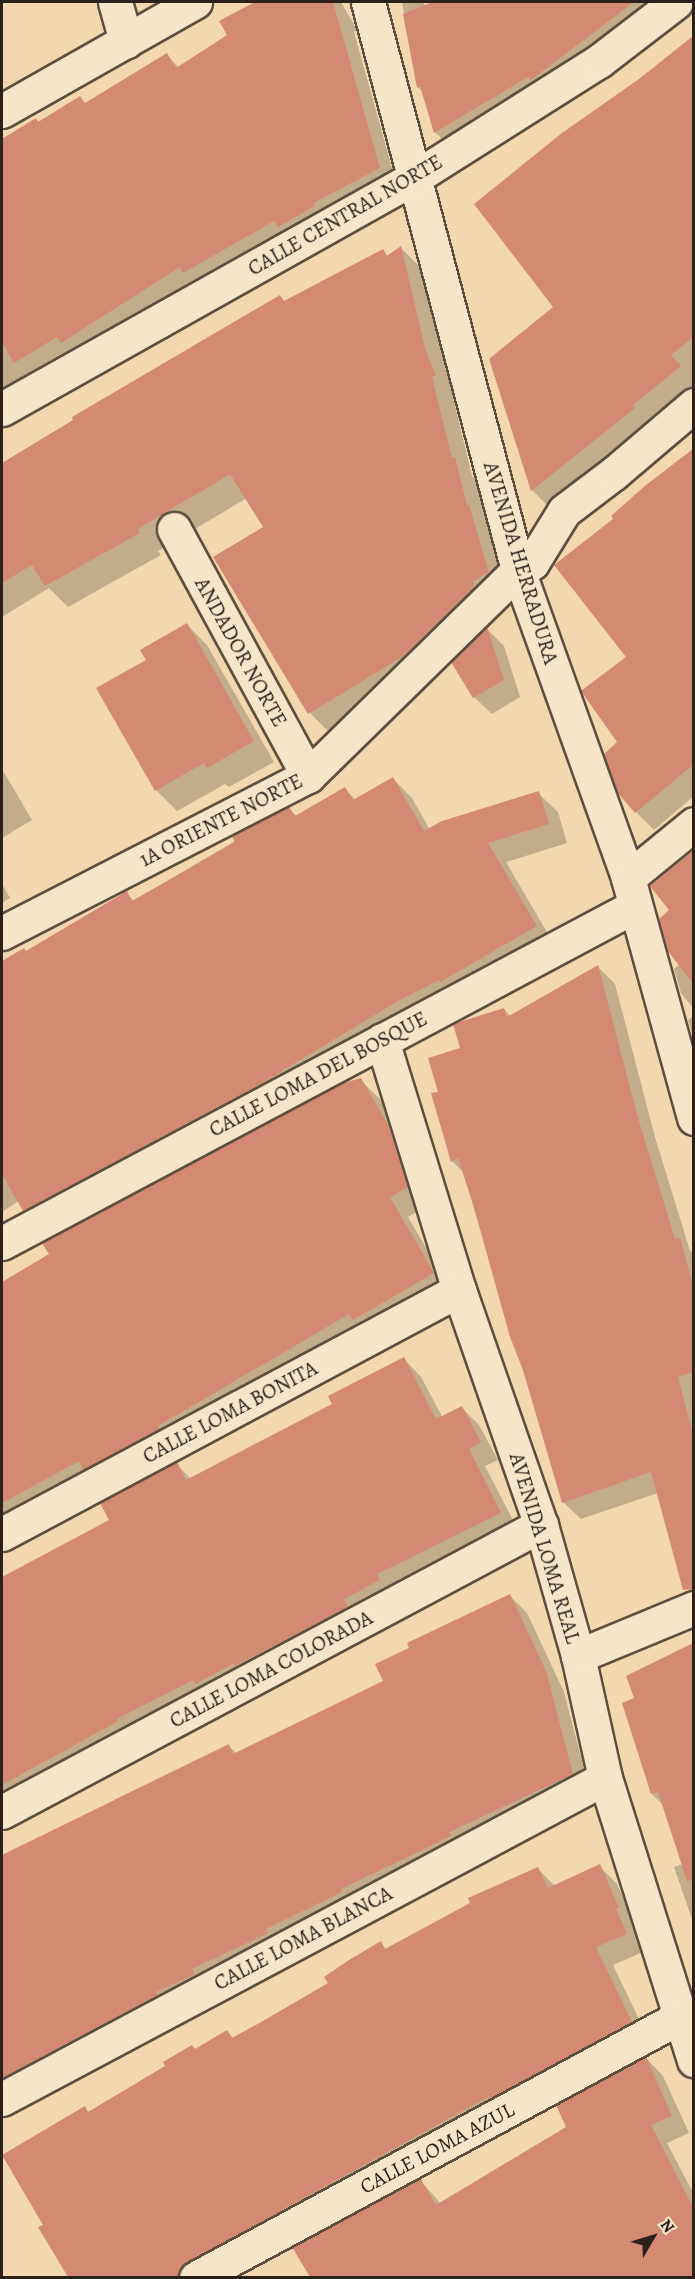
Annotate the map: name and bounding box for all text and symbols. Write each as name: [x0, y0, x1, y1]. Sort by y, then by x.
street label: CALLE CENTRAL NORTE: [243, 149, 447, 281]
street label: AVENIDA HERRADURA: [478, 459, 564, 667]
street label: ANDADOR NORTE: [190, 573, 292, 731]
street label: 1A ORIENTE NORTE: [135, 768, 307, 872]
street label: CALLE LOMA DEL BOSQUE: [205, 1006, 431, 1142]
street label: CALLE LOMA BONITA: [138, 1355, 322, 1469]
street label: AVENIDA LOMA REAL: [504, 1450, 586, 1646]
street label: CALLE LOMA COLORADA: [165, 1605, 377, 1733]
street label: CALLE LOMA BLANCA: [210, 1880, 396, 1996]
street label: CALLE LOMA AZUL: [356, 2097, 518, 2199]
north arrow: [623, 2207, 683, 2267]
text: N: [655, 2215, 679, 2237]

